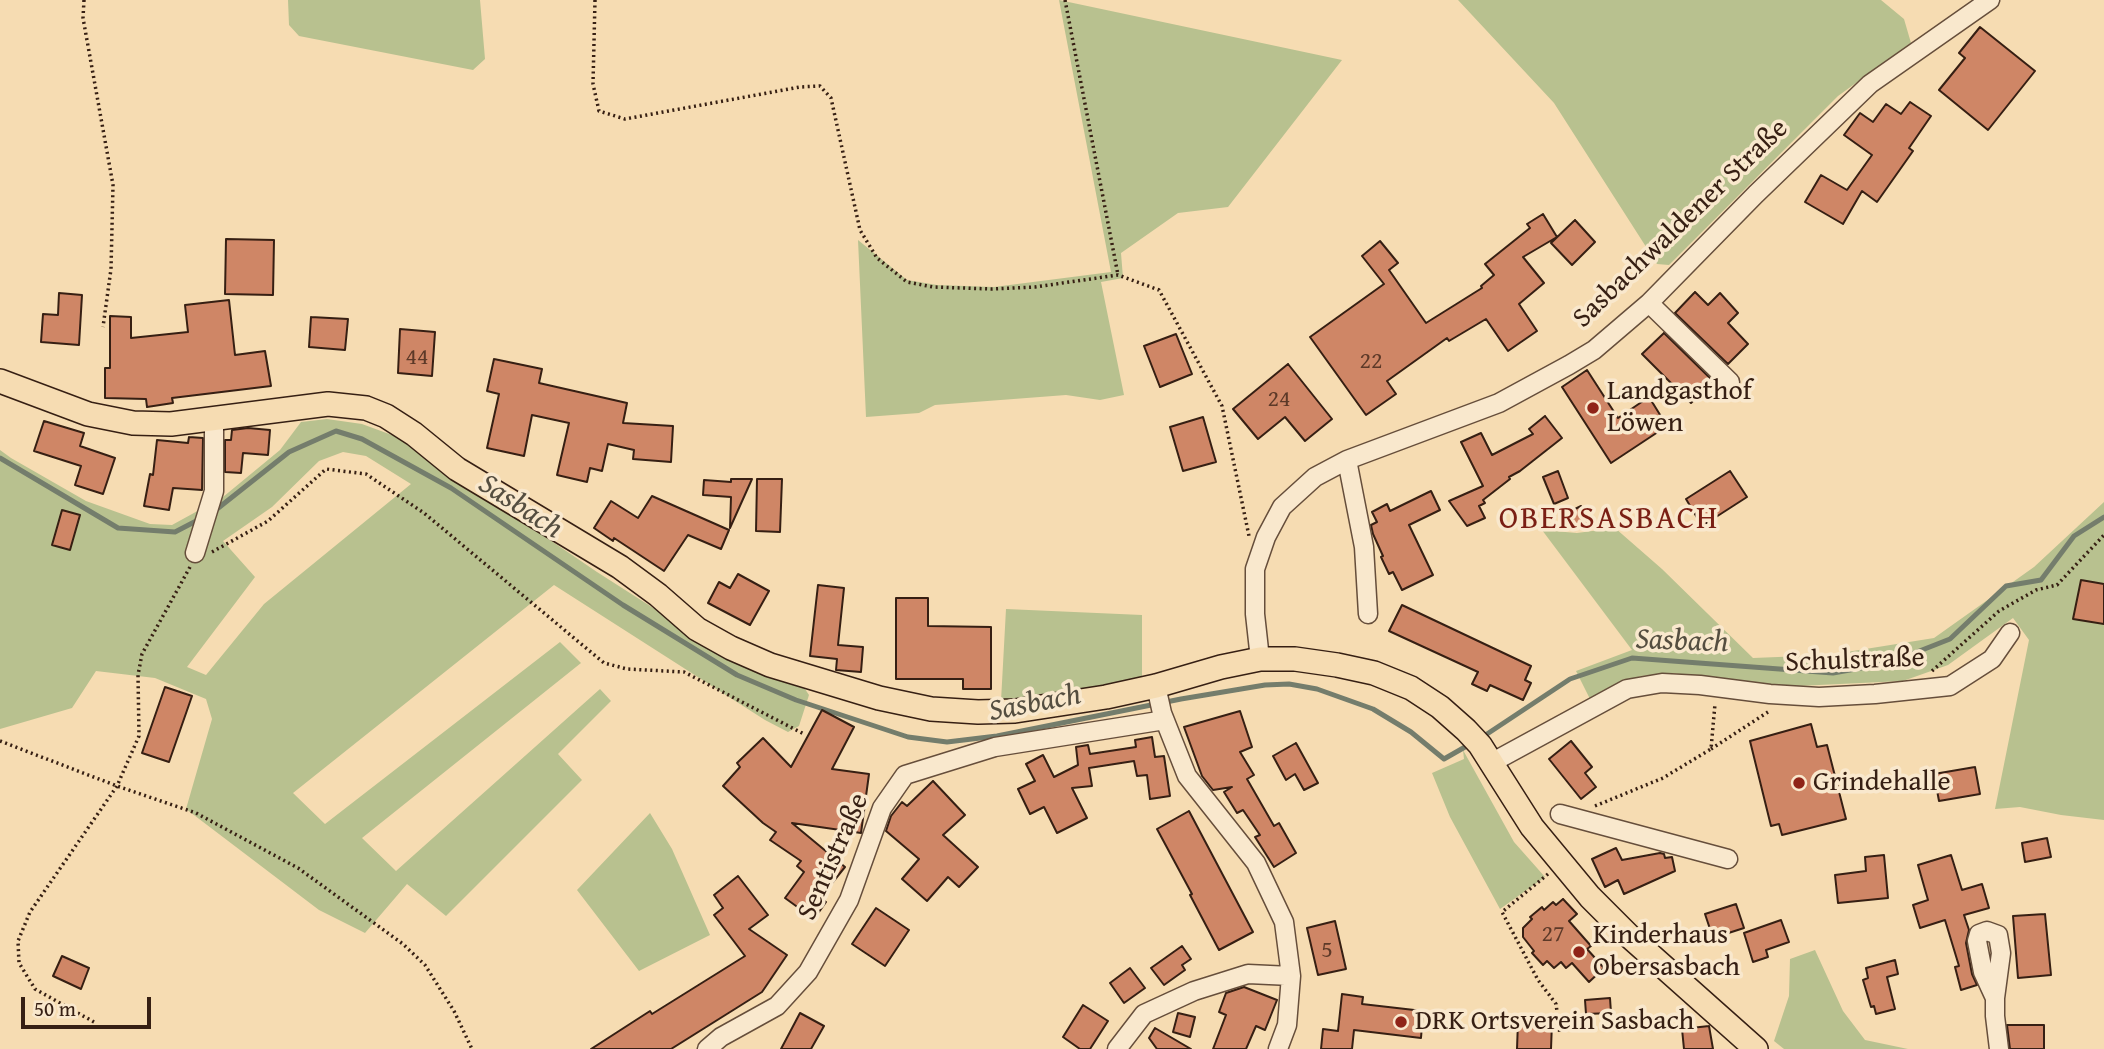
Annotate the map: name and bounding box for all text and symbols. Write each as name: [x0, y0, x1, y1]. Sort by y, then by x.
street label: Sasbachwaldener Straße: [1566, 112, 1796, 336]
house number: 44: [405, 344, 429, 372]
house number: 22: [1359, 348, 1383, 376]
place label: Landgasthof Löwen: [1607, 375, 1752, 441]
house number: 24: [1267, 386, 1291, 414]
marker: Landgasthof Löwen: [1585, 400, 1601, 416]
water label: Sasbach: [471, 467, 569, 547]
district label: OBERSASBACH: [1500, 501, 1718, 539]
water label: Sasbach: [1635, 622, 1729, 662]
street label: Schulstraße: [1785, 642, 1925, 680]
water label: Sasbach: [986, 677, 1084, 731]
place label: Grindehalle: [1813, 766, 1951, 800]
marker: Grindehalle: [1791, 775, 1807, 791]
street label: Sentistraße: [791, 788, 877, 926]
place label: Kinderhaus Obersasbach: [1593, 919, 1740, 985]
house number: 27: [1541, 921, 1565, 949]
house number: 5: [1321, 937, 1333, 965]
marker: Kinderhaus Obersasbach: [1571, 944, 1587, 960]
scale bar: [24, 982, 154, 1026]
text: 50 m: [34, 993, 76, 1024]
place label: DRK Ortsverein Sasbach: [1415, 1005, 1694, 1039]
marker: DRK Ortsverein Sasbach: [1393, 1014, 1409, 1030]

